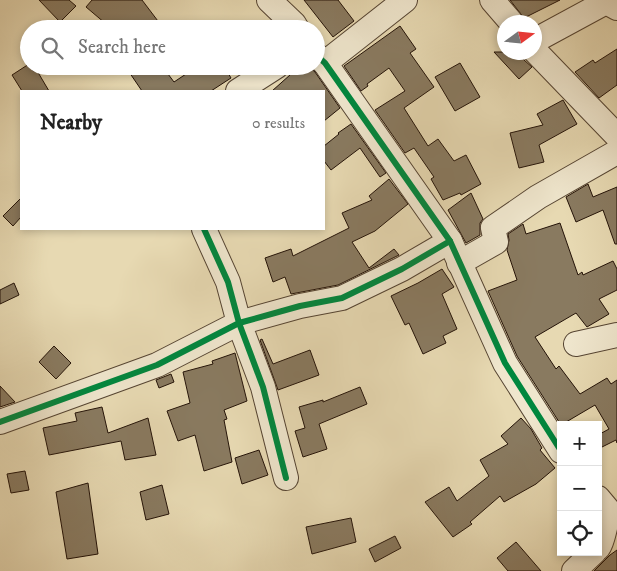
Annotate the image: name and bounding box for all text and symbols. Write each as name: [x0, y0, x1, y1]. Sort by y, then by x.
north arrow: [497, 15, 542, 60]
search box: [20, 20, 325, 75]
icon: search: [38, 34, 66, 62]
text: Search here: [78, 36, 166, 59]
text: Nearby: [40, 110, 102, 136]
text: 0 results: [252, 113, 305, 133]
map controls: [557, 421, 602, 556]
button: +: [557, 421, 602, 466]
button: −: [557, 466, 602, 511]
button: locate: [557, 511, 602, 556]

